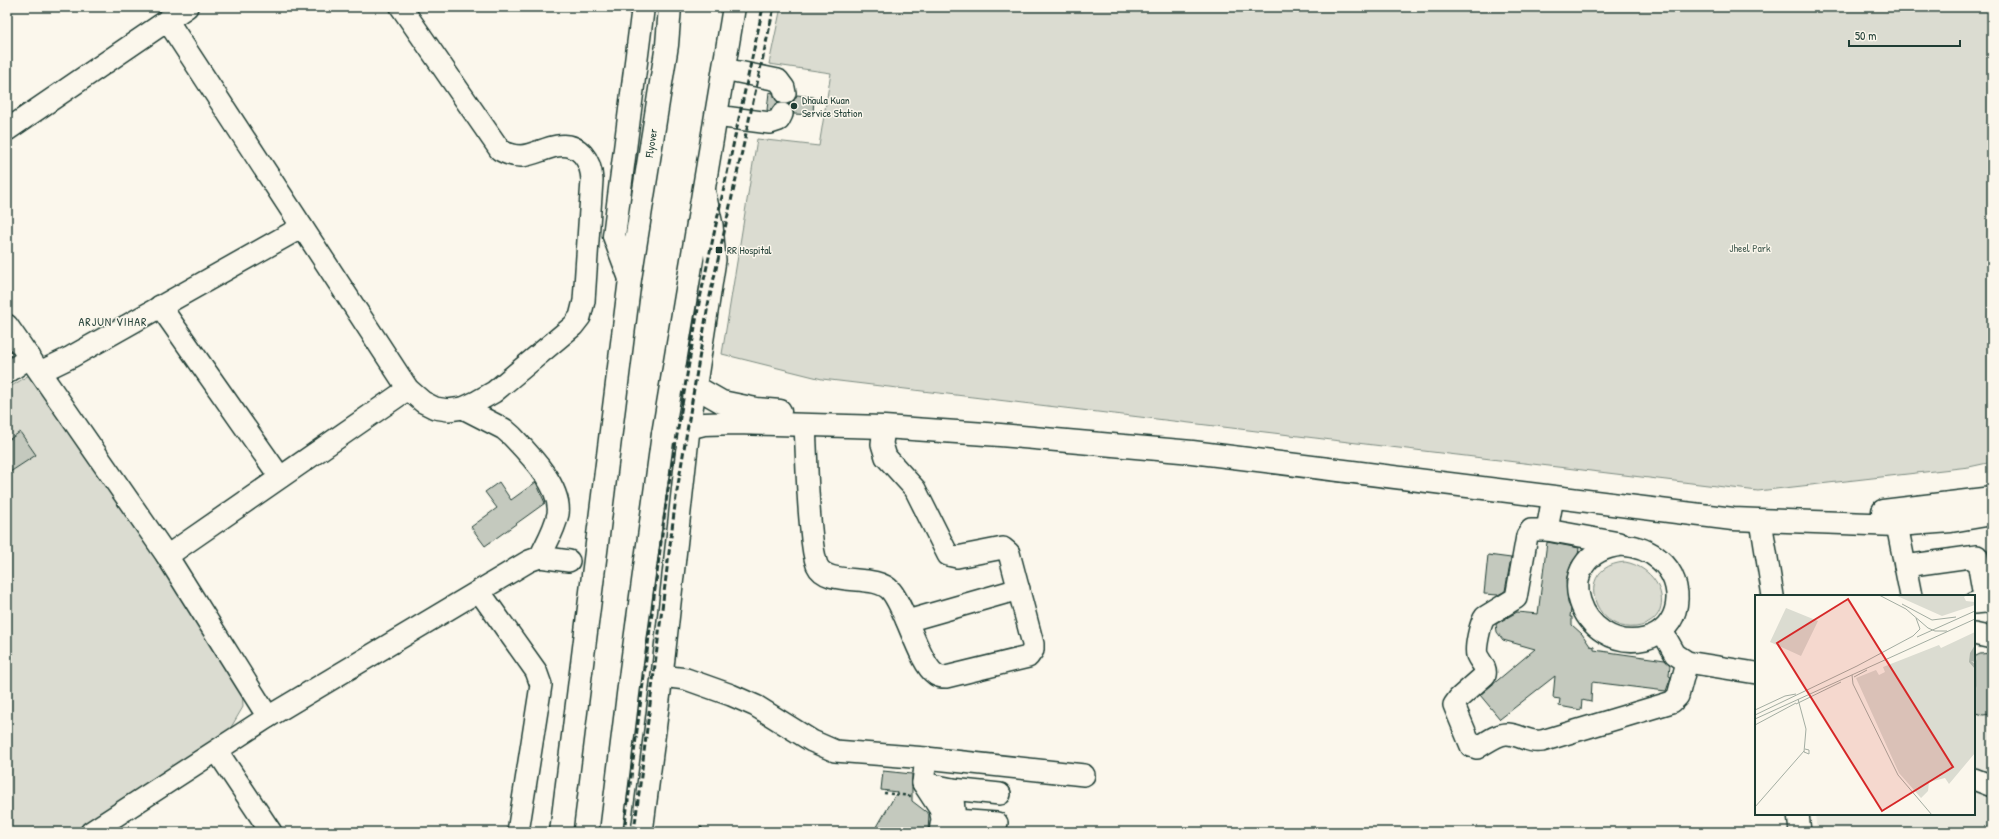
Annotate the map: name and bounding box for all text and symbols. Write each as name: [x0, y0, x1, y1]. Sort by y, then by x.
scale bar: [1849, 22, 1960, 48]
text: 50 m: [1855, 27, 1876, 44]
place label: Dhaula Kuan Service Station: [802, 93, 863, 120]
marker: Dhaula Kuan Service Station: [789, 101, 799, 111]
street label: Flyover: [642, 127, 660, 159]
park label: Jheel Park: [1729, 241, 1771, 255]
place label: RR Hospital: [727, 243, 772, 257]
marker: RR Hospital: [714, 245, 724, 255]
district label: ARJUN VIHAR: [79, 313, 147, 330]
inset map: [1755, 595, 1975, 815]

